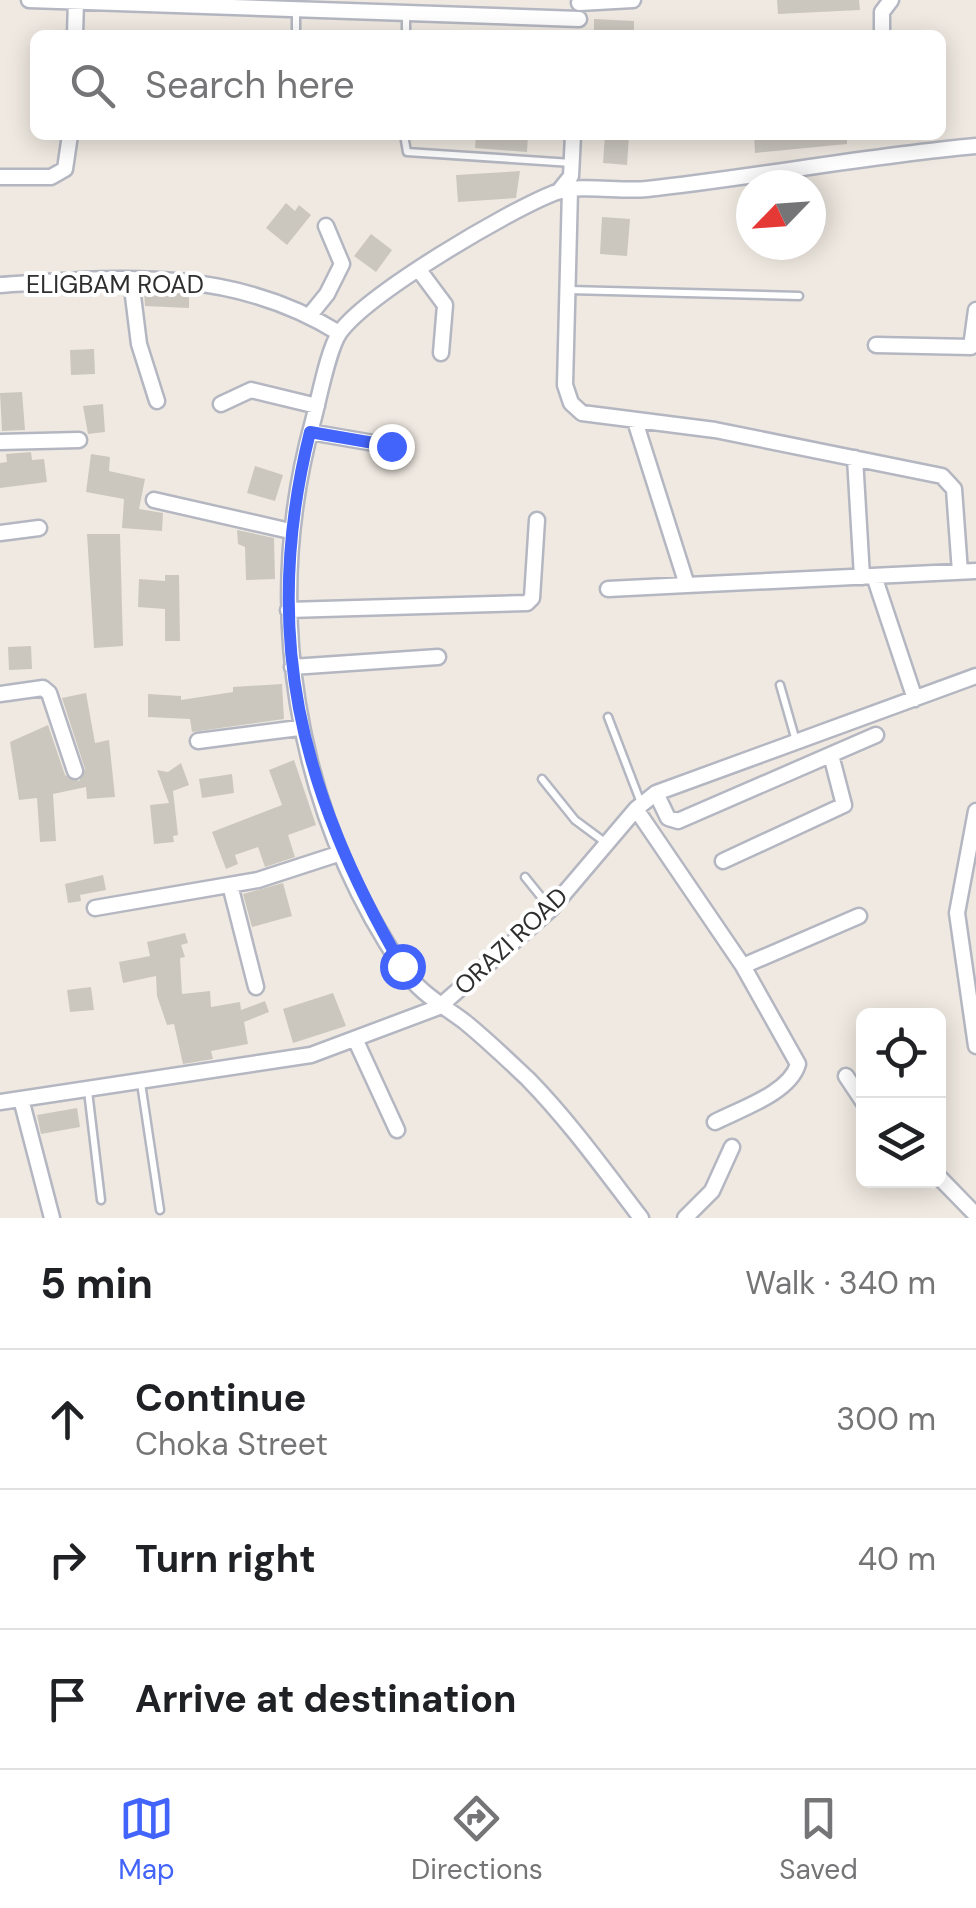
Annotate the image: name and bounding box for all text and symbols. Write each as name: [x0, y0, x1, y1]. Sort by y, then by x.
search box: [30, 30, 946, 140]
icon: search: [65, 58, 120, 113]
text: Search here: [145, 60, 355, 110]
north arrow: [736, 170, 826, 260]
street label: ELIGBAM ROAD: [26, 268, 204, 301]
route end: [369, 424, 415, 470]
street label: ORAZI ROAD: [447, 880, 575, 1002]
route start: [380, 944, 426, 990]
map controls: [856, 1008, 946, 1188]
button: locate: [856, 1008, 946, 1098]
button: layers: [856, 1098, 946, 1188]
text: 5 min: [40, 1256, 153, 1311]
text: Walk · 340 m: [745, 1262, 936, 1304]
text: Continue: [135, 1373, 306, 1423]
icon: ahead: [40, 1392, 95, 1447]
text: 300 m: [836, 1398, 936, 1440]
text: Choka Street: [135, 1423, 328, 1465]
icon: right: [40, 1532, 95, 1587]
text: Turn right: [135, 1534, 316, 1584]
text: 40 m: [858, 1538, 936, 1580]
icon: arrive: [40, 1672, 95, 1727]
text: Arrive at destination: [135, 1674, 517, 1724]
tab: Map: [118, 1791, 175, 1888]
tab: Directions: [411, 1791, 543, 1888]
tab: Saved: [779, 1791, 858, 1888]

